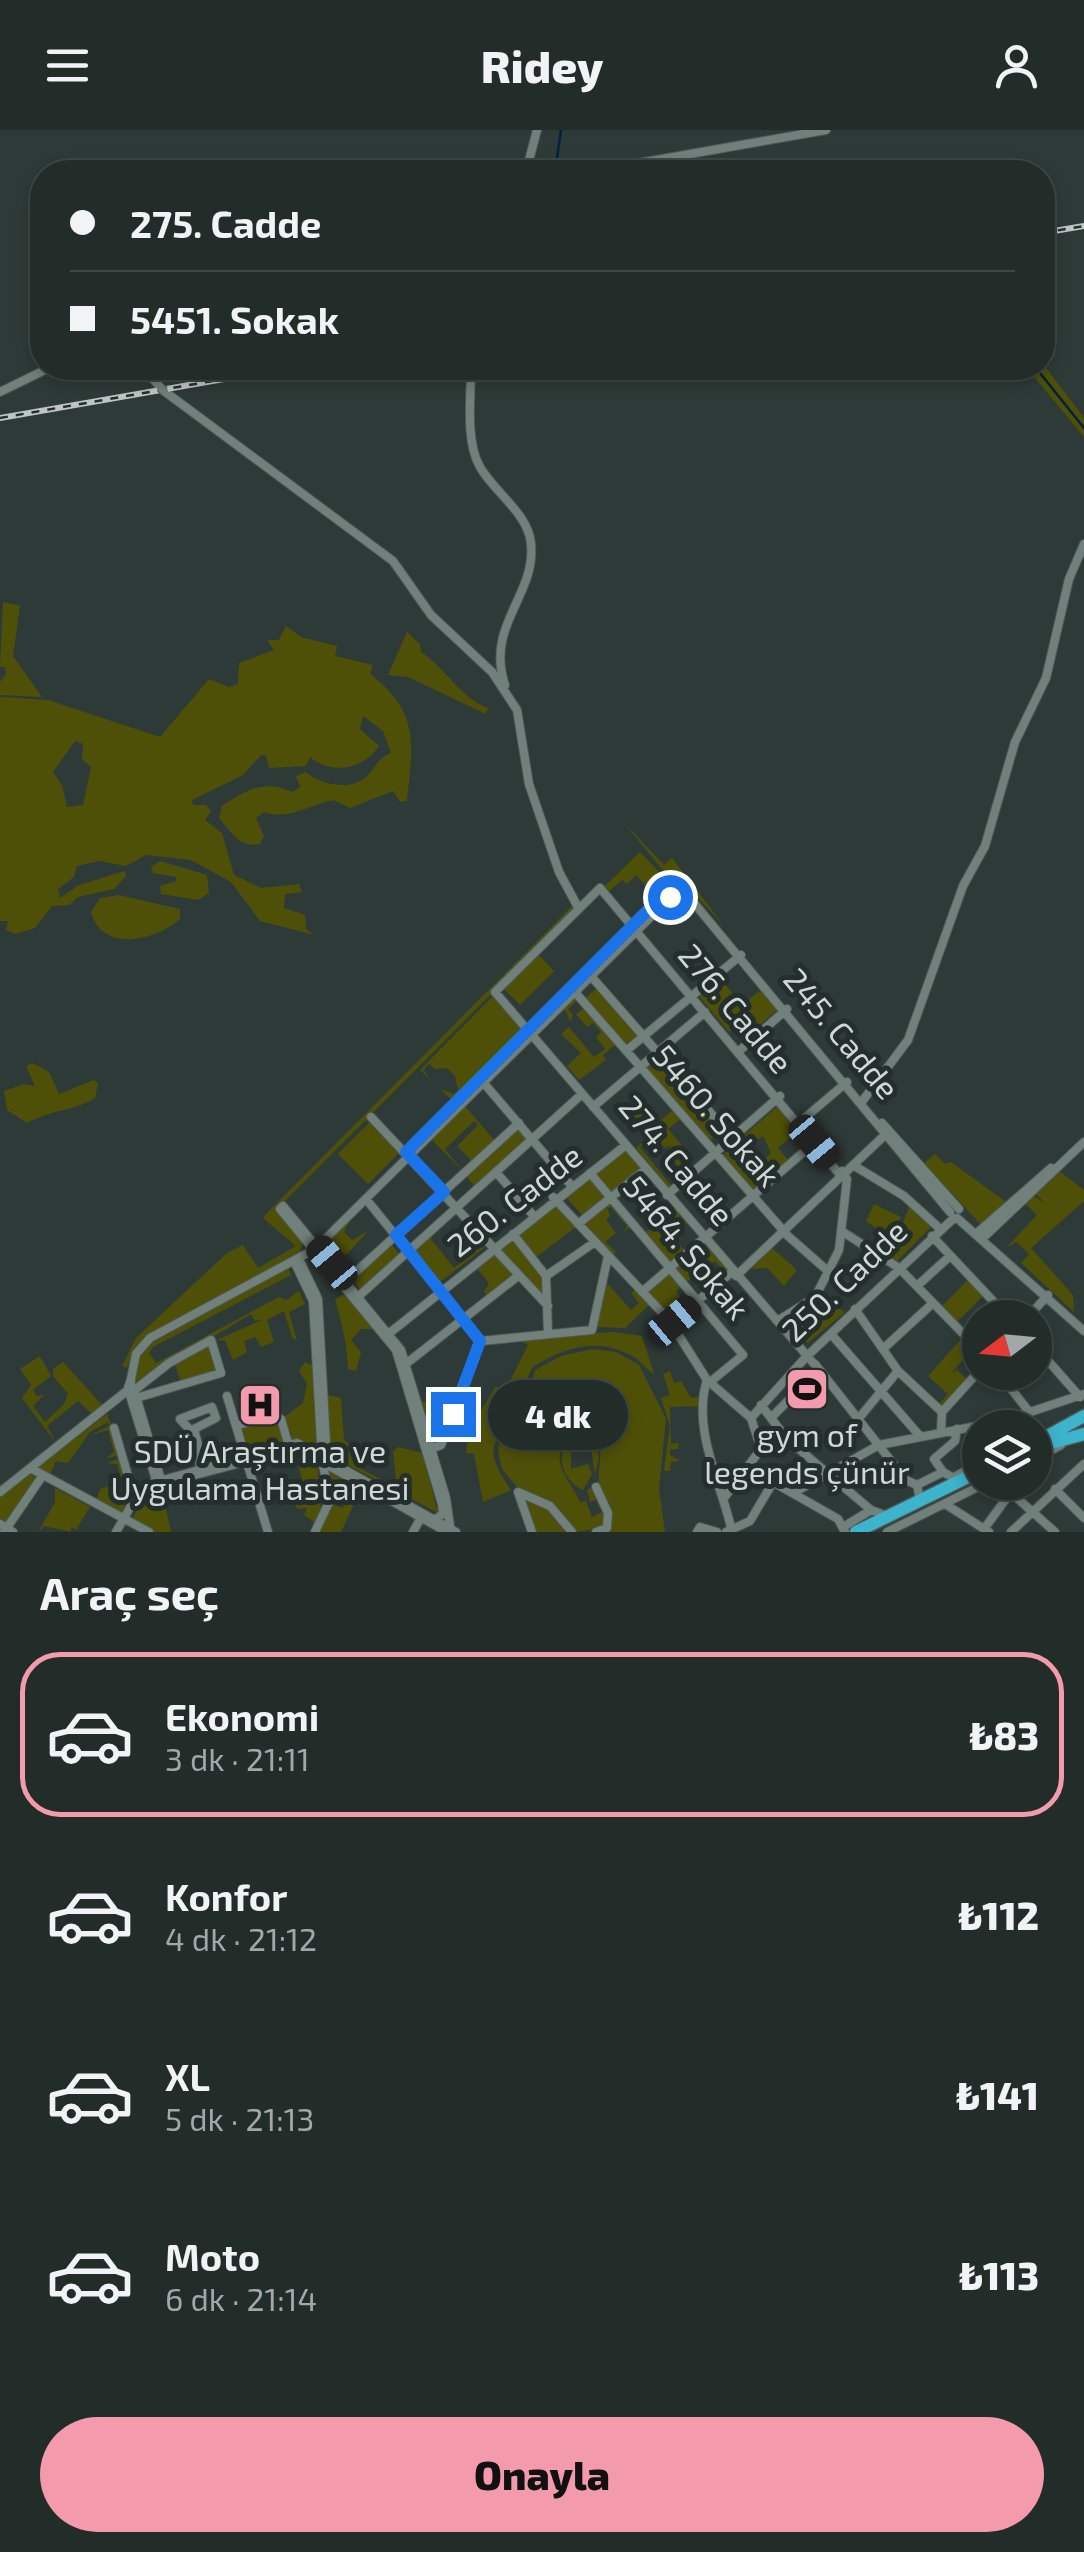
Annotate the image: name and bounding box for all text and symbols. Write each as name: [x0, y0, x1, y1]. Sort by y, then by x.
icon: menu: [40, 38, 95, 93]
text: Ridey: [481, 38, 603, 92]
icon: person: [989, 38, 1044, 93]
text: 275. Cadde: [130, 200, 321, 246]
text: 5451. Sokak: [130, 296, 339, 342]
route start: [648, 875, 693, 920]
street label: 276. Cadde: [672, 935, 801, 1080]
street label: 245. Cadde: [777, 960, 908, 1106]
street label: 5460. Sokak: [646, 1036, 789, 1193]
street label: 274. Cadde: [612, 1087, 743, 1233]
car: [783, 1109, 845, 1175]
street label: 260. Cadde: [439, 1135, 588, 1264]
street label: 5464. Sokak: [617, 1167, 759, 1326]
street label: 250. Cadde: [773, 1211, 914, 1348]
car: [301, 1230, 363, 1296]
car: [641, 1290, 707, 1352]
north arrow: [962, 1300, 1052, 1390]
map controls: [962, 1300, 1052, 1500]
sports icon: gym of legends çünür: [784, 1366, 830, 1412]
callout: 4 dk: [488, 1379, 628, 1449]
hospital icon: SDÜ Araştırma ve Uygulama Hastanesi: [237, 1382, 283, 1428]
route end: [431, 1392, 476, 1437]
text: 4 dk: [525, 1396, 591, 1434]
button: layers: [962, 1410, 1052, 1500]
place label: gym of legends çünür: [704, 1415, 910, 1492]
place label: SDÜ Araştırma ve Uygulama Hastanesi: [111, 1431, 409, 1506]
text: Araç seç: [40, 1565, 219, 1619]
icon: car: [45, 1690, 135, 1780]
text: Ekonomi: [165, 1693, 319, 1739]
text: ₺83: [969, 1712, 1039, 1758]
text: 3 dk · 21:11: [165, 1739, 310, 1777]
icon: car: [45, 1870, 135, 1960]
text: Konfor: [165, 1873, 287, 1919]
text: ₺112: [959, 1892, 1039, 1938]
text: 4 dk · 21:12: [165, 1919, 317, 1957]
icon: car: [45, 2050, 135, 2140]
text: XL: [165, 2053, 210, 2099]
text: ₺141: [956, 2072, 1039, 2118]
text: 5 dk · 21:13: [165, 2099, 314, 2137]
icon: car: [45, 2230, 135, 2320]
text: Moto: [165, 2233, 260, 2279]
text: ₺113: [959, 2252, 1039, 2298]
text: 6 dk · 21:14: [165, 2279, 317, 2317]
button: Onayla: [40, 2417, 1044, 2532]

